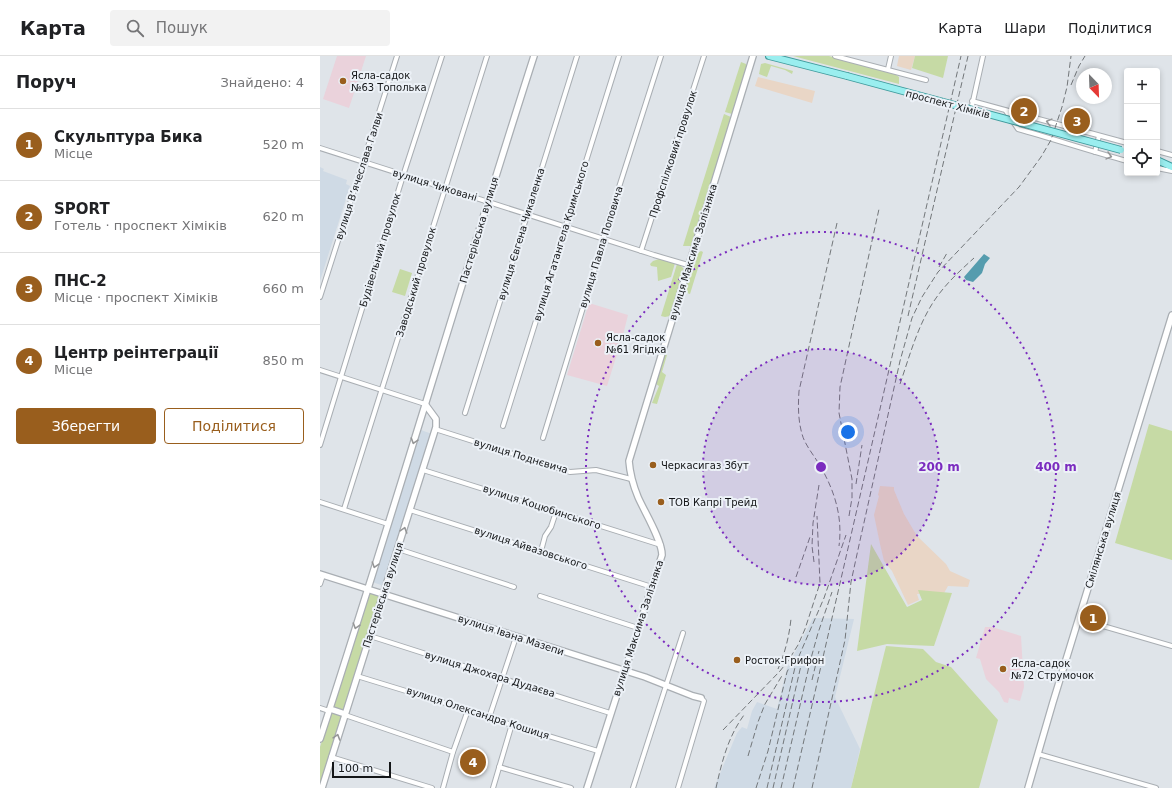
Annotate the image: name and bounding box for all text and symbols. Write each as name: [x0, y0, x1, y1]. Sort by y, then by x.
search box: [110, 10, 390, 46]
text: Карта: [20, 17, 86, 39]
icon: search: [124, 17, 146, 39]
text: Пошук: [156, 19, 208, 37]
text: Карта: [938, 20, 982, 36]
text: Шари: [1004, 20, 1046, 36]
text: Поділитися: [1068, 20, 1152, 36]
north arrow: [1076, 68, 1112, 104]
map controls: [1124, 68, 1160, 176]
button: +: [1124, 68, 1160, 104]
place label: Ясла-садок №63 Тополька: [351, 70, 427, 93]
text: Поруч: [16, 72, 77, 92]
text: Знайдено: 4: [221, 75, 304, 90]
marker: Ясла-садок №63 Тополька: [338, 76, 348, 86]
street label: проспект Хіміків: [905, 87, 991, 121]
street label: Профспілковий провулок: [647, 89, 699, 219]
pin: 2: [1011, 96, 1037, 126]
button: −: [1124, 104, 1160, 140]
pin: 3: [1064, 106, 1090, 136]
street label: вулиця Вʼячеслава Галви: [333, 111, 385, 241]
one-way arrow: [1046, 118, 1053, 127]
text: Cкульптура Бика: [54, 128, 203, 146]
text: 1: [24, 137, 34, 152]
text: 520 m: [262, 137, 304, 152]
button: locate: [1124, 140, 1160, 176]
text: Місце: [54, 146, 93, 161]
one-way arrow: [1105, 151, 1112, 160]
street label: вулиця Агатангела Кримського: [531, 160, 591, 322]
street label: вулиця Чиковані: [392, 167, 478, 203]
street label: вулиця Євгена Чикаленка: [496, 167, 546, 301]
street label: Пастерівська вулиця: [458, 176, 500, 284]
street label: вулиця Максима Залізняка: [667, 182, 719, 322]
street label: вулиця Павла Поповича: [577, 185, 625, 309]
street label: Будівельний провулок: [357, 192, 403, 308]
text: SPORT: [54, 200, 110, 218]
text: 2: [24, 209, 34, 224]
text: 620 m: [262, 209, 304, 224]
text: Готель · проспект Хіміків: [54, 218, 227, 233]
street label: Заводський провулок: [394, 226, 438, 338]
text: ПНС-2: [54, 272, 107, 290]
text: 3: [24, 281, 34, 296]
text: 660 m: [262, 281, 304, 296]
text: Місце · проспект Хіміків: [54, 290, 218, 305]
place label: Ясла-садок №61 Ягідка: [606, 332, 666, 355]
marker: Ясла-садок №61 Ягідка: [593, 338, 603, 348]
text: Центр реінтеграції: [54, 344, 219, 362]
text: 4: [24, 353, 34, 368]
text: 850 m: [262, 353, 304, 368]
text: Місце: [54, 362, 93, 377]
button: Зберегти: [16, 408, 156, 444]
button: Поділитися: [164, 408, 304, 444]
your location: [838, 422, 858, 442]
street label: вулиця Поднєвича: [473, 436, 569, 476]
one-way arrow: [410, 437, 419, 444]
marker: Черкасигаз Збут: [648, 460, 658, 470]
place label: Черкасигаз Збут: [661, 460, 749, 471]
centre of rings: [814, 460, 828, 474]
text: 200 m: [918, 460, 960, 474]
text: 400 m: [1035, 460, 1077, 474]
street label: вулиця Коцюбинського: [482, 483, 602, 531]
street label: Смілянська вулиця: [1083, 490, 1123, 590]
marker: ТОВ Капрі Трейд: [656, 497, 666, 507]
place label: ТОВ Капрі Трейд: [668, 497, 757, 508]
street label: вулиця Айвазовського: [473, 524, 589, 572]
one-way arrow: [399, 527, 408, 534]
street label: Пастерівська вулиця: [361, 541, 405, 649]
street label: вулиця Максима Залізняка: [611, 559, 665, 697]
one-way arrow: [371, 561, 380, 568]
pin: 1: [1080, 603, 1106, 633]
street label: вулиця Івана Мазепи: [457, 613, 565, 657]
one-way arrow: [352, 623, 361, 630]
street label: вулиця Джохара Дудаєва: [424, 649, 556, 699]
marker: Росток-Грифон: [732, 655, 742, 665]
place label: Росток-Грифон: [745, 655, 824, 666]
place label: Ясла-садок №72 Струмочок: [1011, 658, 1094, 681]
marker: Ясла-садок №72 Струмочок: [998, 664, 1008, 674]
street label: вулиця Олександра Кошиця: [405, 685, 551, 741]
one-way arrow: [333, 734, 341, 741]
pin: 4: [460, 747, 486, 777]
scale bar: [332, 760, 391, 779]
text: 100 m: [338, 762, 373, 775]

